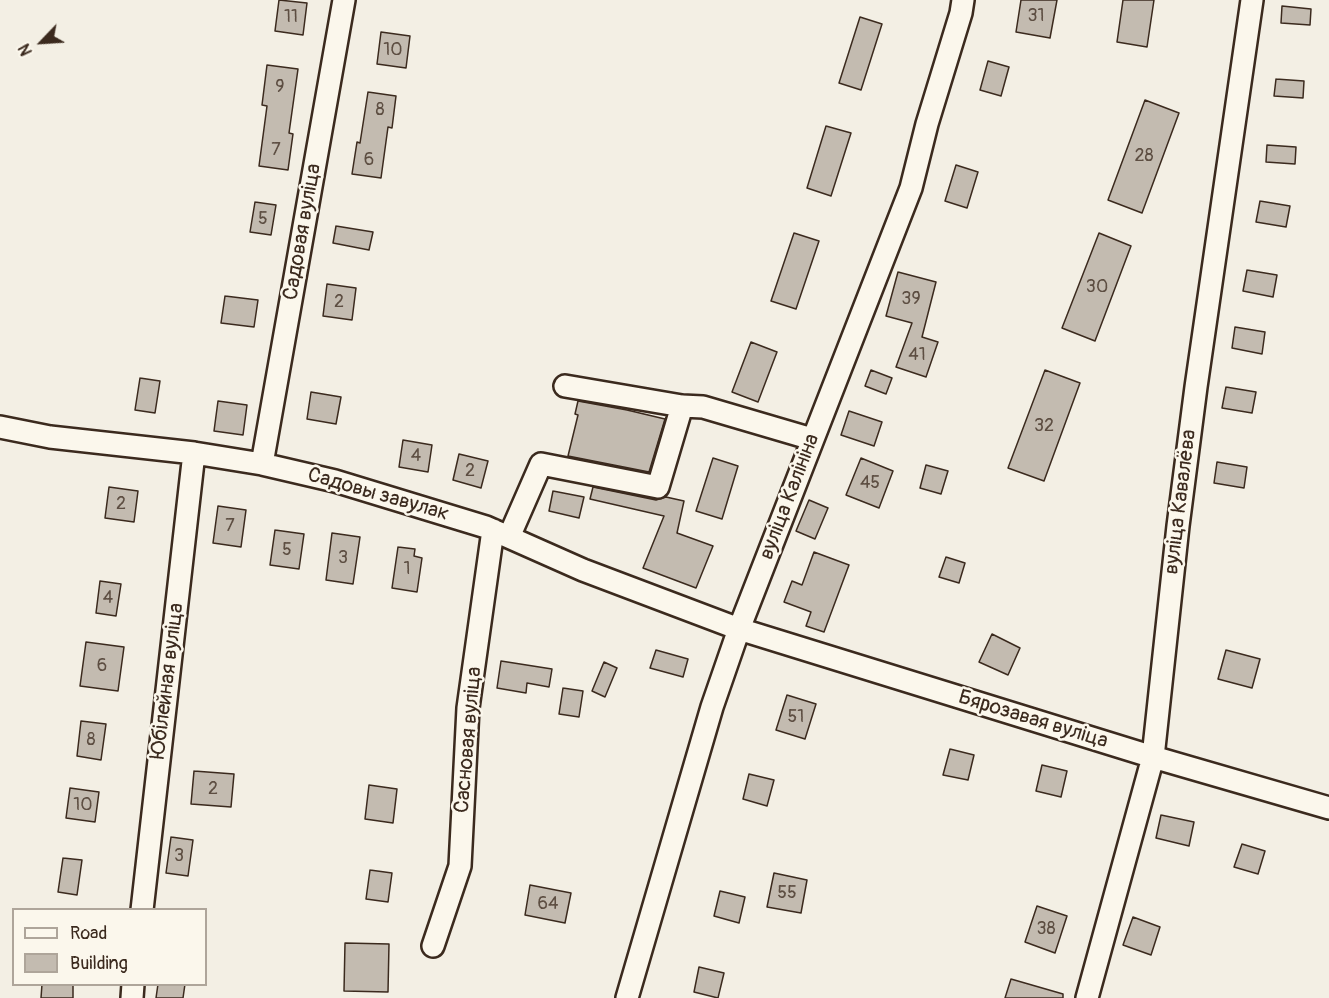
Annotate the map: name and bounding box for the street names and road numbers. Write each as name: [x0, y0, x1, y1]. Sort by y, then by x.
street label: Садовая вуліца: [279, 162, 327, 302]
street label: вуліца Кавалёва: [1160, 428, 1202, 576]
street label: вуліца Калініна: [754, 431, 826, 563]
street label: Садовы завулак: [304, 463, 452, 527]
street label: Юбілейная вуліца: [146, 602, 190, 760]
street label: Сасновая вуліца: [450, 666, 488, 814]
street label: Бярозавая вуліца: [955, 685, 1111, 755]

